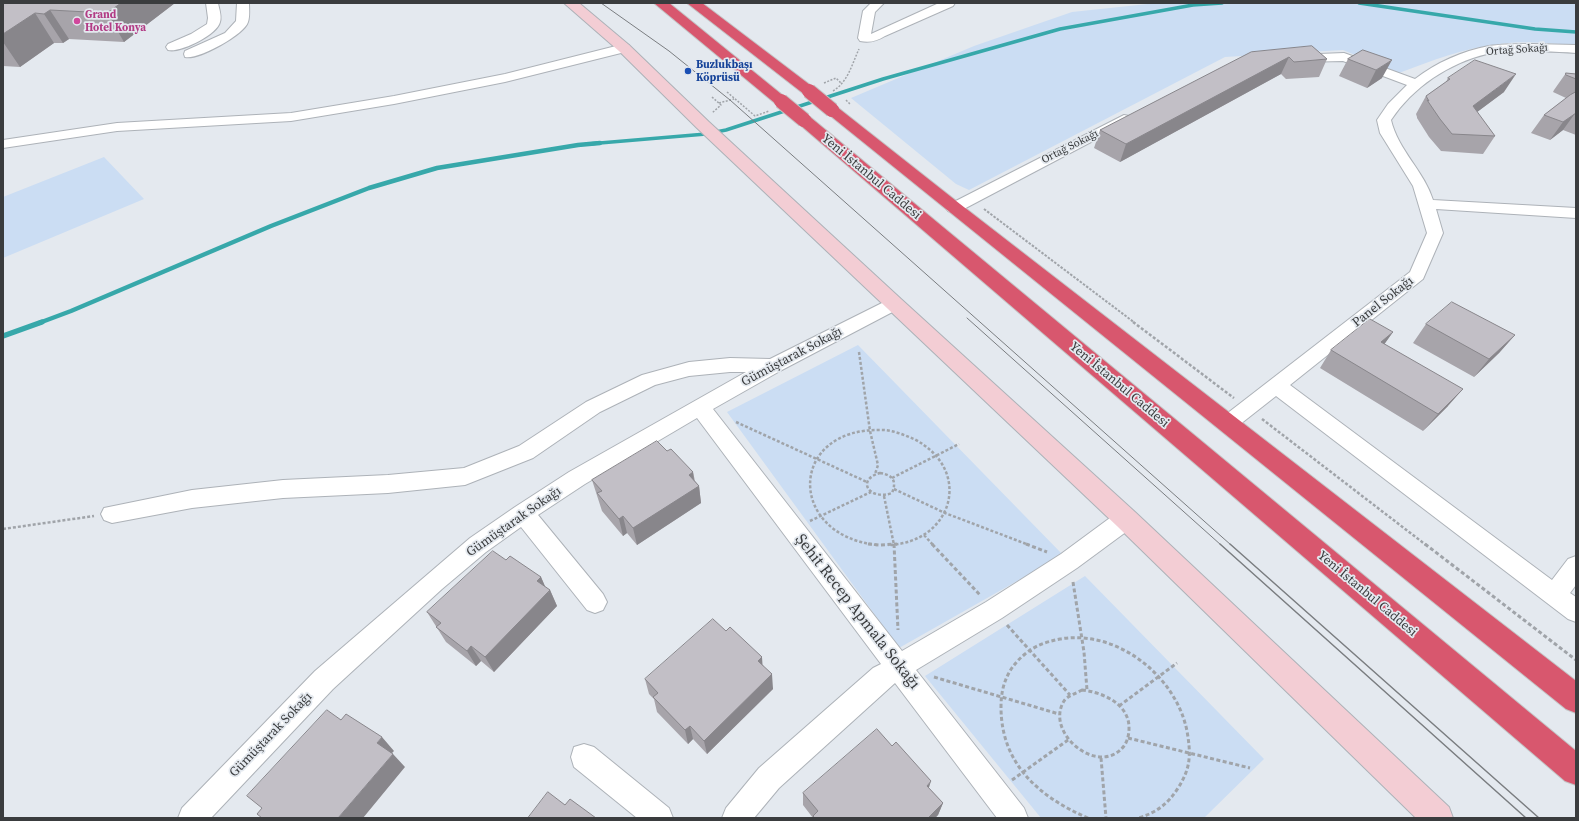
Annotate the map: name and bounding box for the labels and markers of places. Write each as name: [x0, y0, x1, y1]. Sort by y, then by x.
place label: Grand Hotel Konya: [85, 8, 146, 34]
marker: Grand Hotel Konya: [72, 16, 82, 26]
place label: Buzlukbaşı Köprüsü: [696, 58, 753, 84]
marker: Buzlukbaşı Köprüsü: [683, 66, 693, 76]

